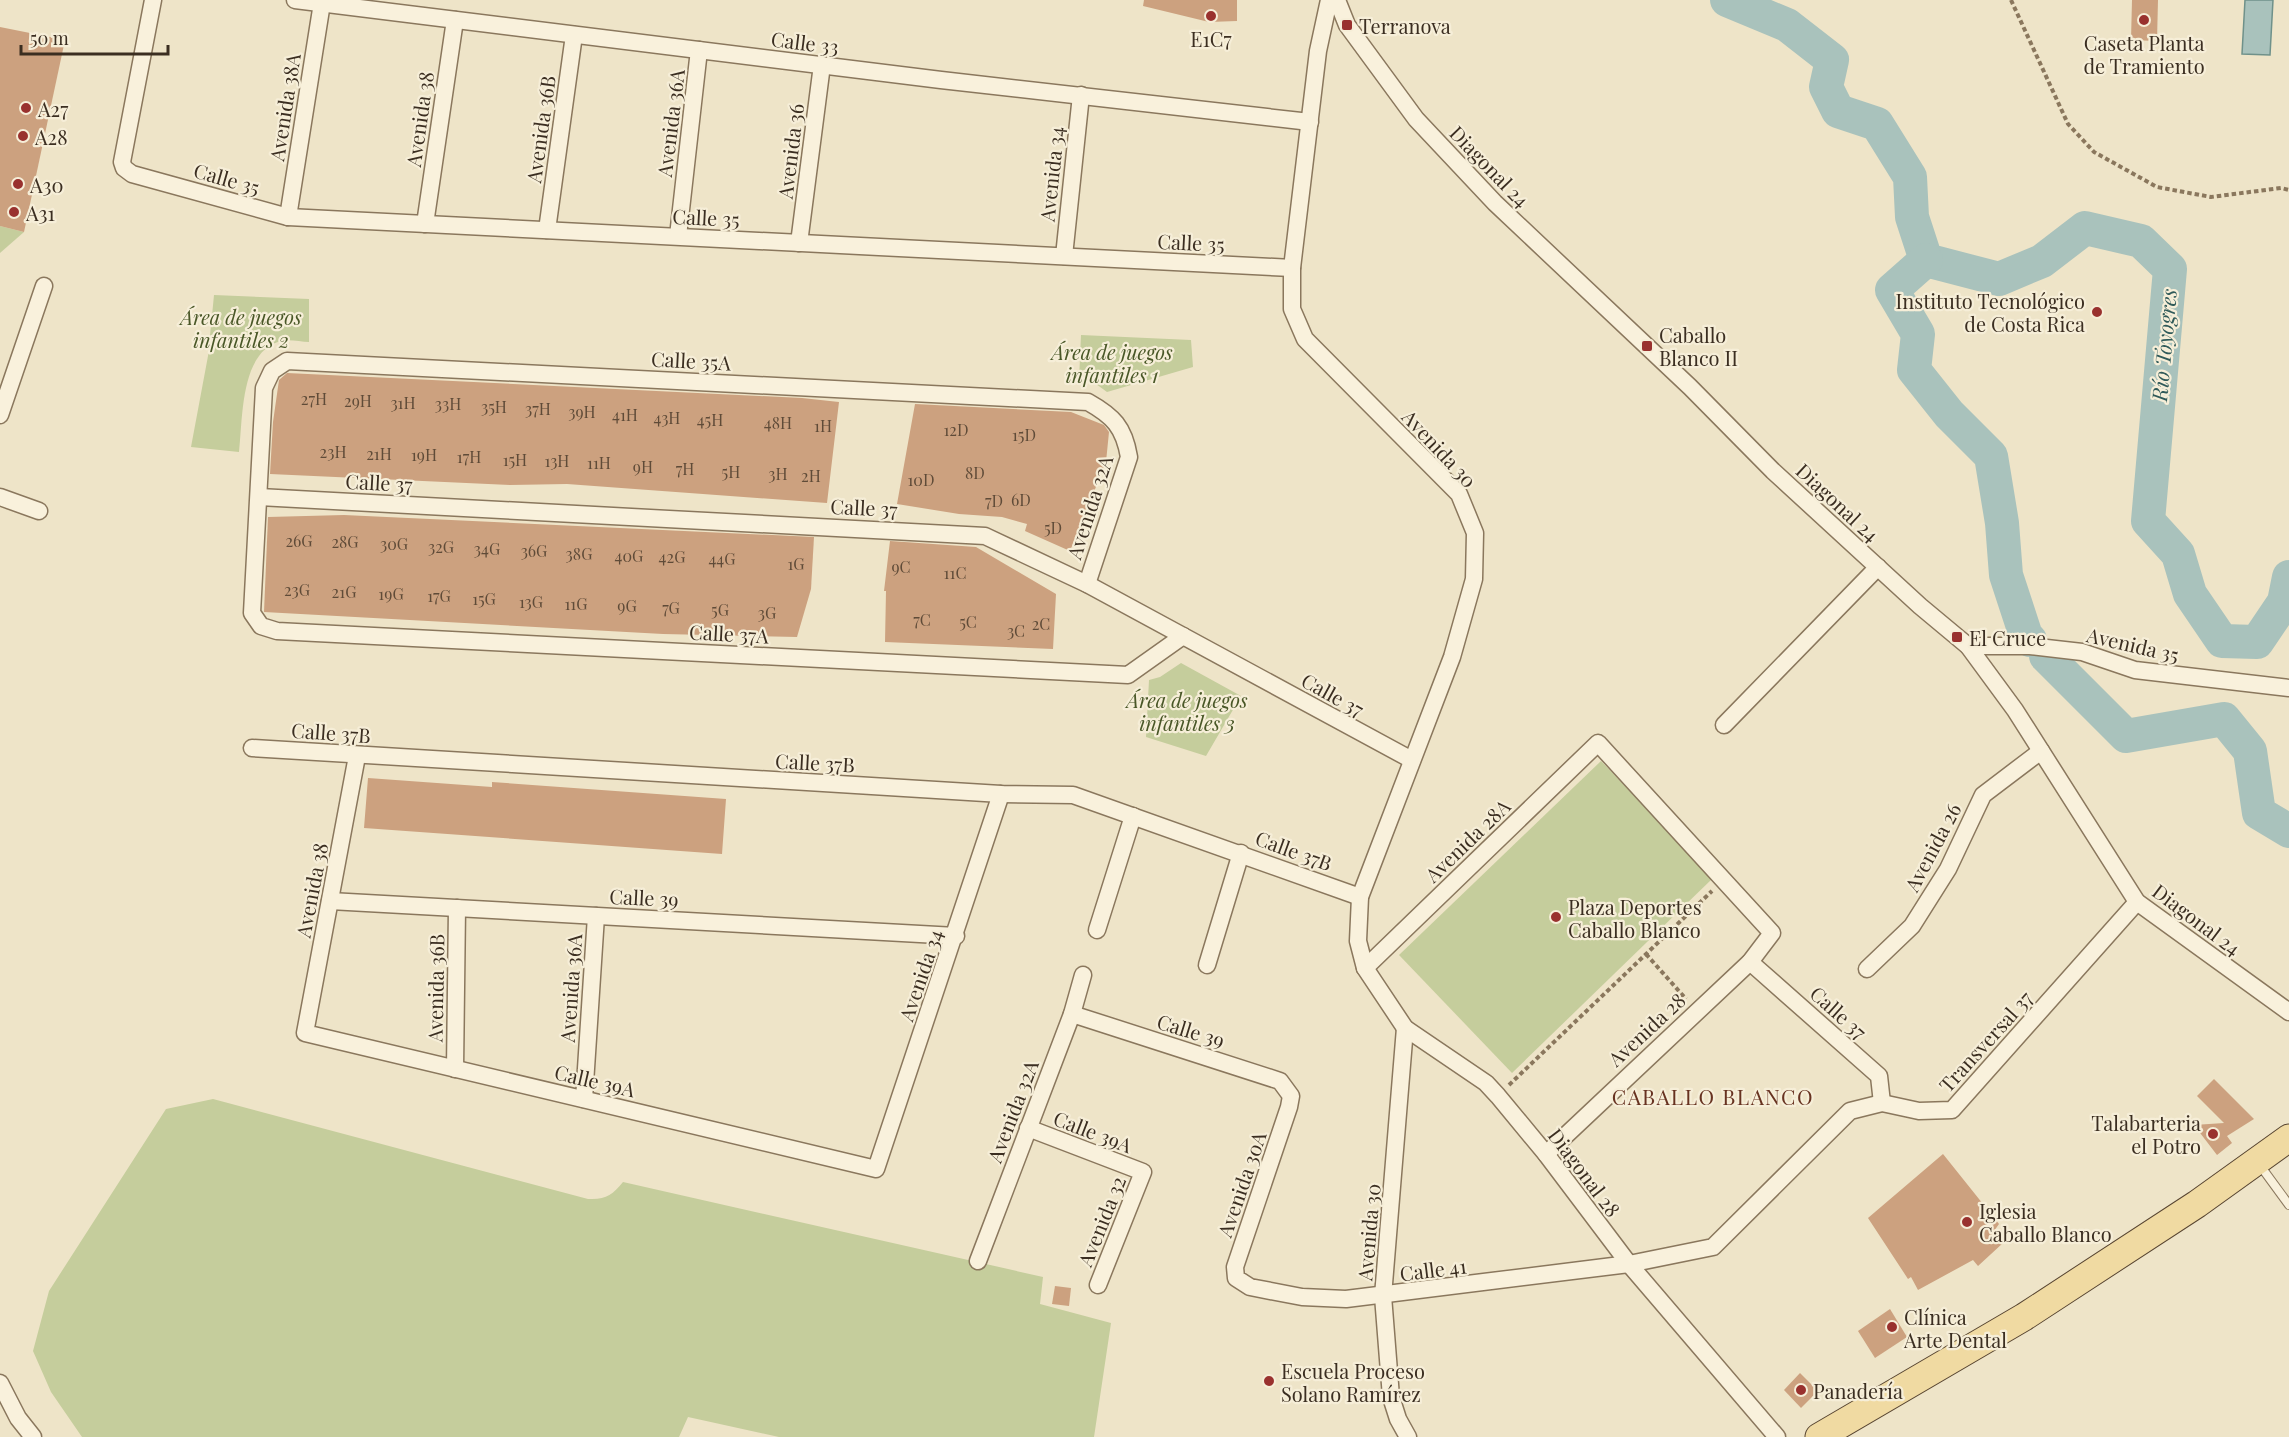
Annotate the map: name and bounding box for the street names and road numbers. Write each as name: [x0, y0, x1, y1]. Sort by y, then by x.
street label: Calle 33: [770, 24, 840, 60]
street label: Avenida 38A: [262, 51, 306, 164]
street label: Avenida 36A: [650, 67, 690, 179]
street label: Avenida 38: [399, 70, 439, 169]
street label: Avenida 36B: [519, 74, 561, 185]
street label: Avenida 36: [771, 102, 809, 201]
street label: Diagonal 24: [1444, 119, 1536, 213]
street label: Avenida 34: [1032, 125, 1069, 224]
street label: Calle 35: [191, 156, 263, 200]
street label: Calle 35: [672, 202, 740, 232]
street label: Calle 35: [1157, 227, 1225, 257]
street label: Calle 35A: [650, 344, 732, 376]
street label: Avenida 30: [1396, 402, 1483, 493]
street label: Avenida 32A: [1059, 451, 1119, 563]
street label: Diagonal 24: [1791, 457, 1885, 547]
street label: Calle 37: [345, 467, 413, 497]
street label: Calle 37: [830, 492, 898, 522]
street label: Calle 37A: [688, 617, 770, 649]
street label: Avenida 35: [2083, 620, 2182, 668]
street label: Calle 37: [1297, 666, 1369, 722]
street label: Calle 37B: [290, 716, 372, 748]
street label: Calle 37B: [775, 746, 855, 778]
street label: Avenida 28A: [1418, 792, 1516, 888]
street label: Avenida 26: [1897, 798, 1967, 897]
street label: Calle 37B: [1252, 824, 1336, 876]
street label: Avenida 38: [288, 840, 333, 941]
street label: Diagonal 24: [2147, 877, 2247, 961]
street label: Calle 39: [609, 882, 679, 912]
street label: Avenida 34: [891, 925, 948, 1025]
street label: Avenida 36A: [553, 933, 587, 1044]
street label: Avenida 36B: [421, 934, 449, 1043]
street label: Calle 37: [1805, 979, 1873, 1045]
street label: Transversal 37: [1932, 985, 2038, 1097]
street label: Avenida 28: [1601, 986, 1690, 1072]
street label: Calle 39: [1154, 1007, 1228, 1053]
street label: Avenida 32A: [980, 1056, 1044, 1167]
street label: Calle 39A: [552, 1058, 638, 1102]
street label: Calle 39A: [1050, 1104, 1136, 1158]
street label: Diagonal 28: [1543, 1122, 1627, 1222]
street label: Avenida 30A: [1210, 1127, 1272, 1241]
street label: Avenida 32: [1070, 1172, 1131, 1271]
street label: Avenida 30: [1350, 1182, 1386, 1283]
street label: Calle 41: [1398, 1252, 1468, 1286]

